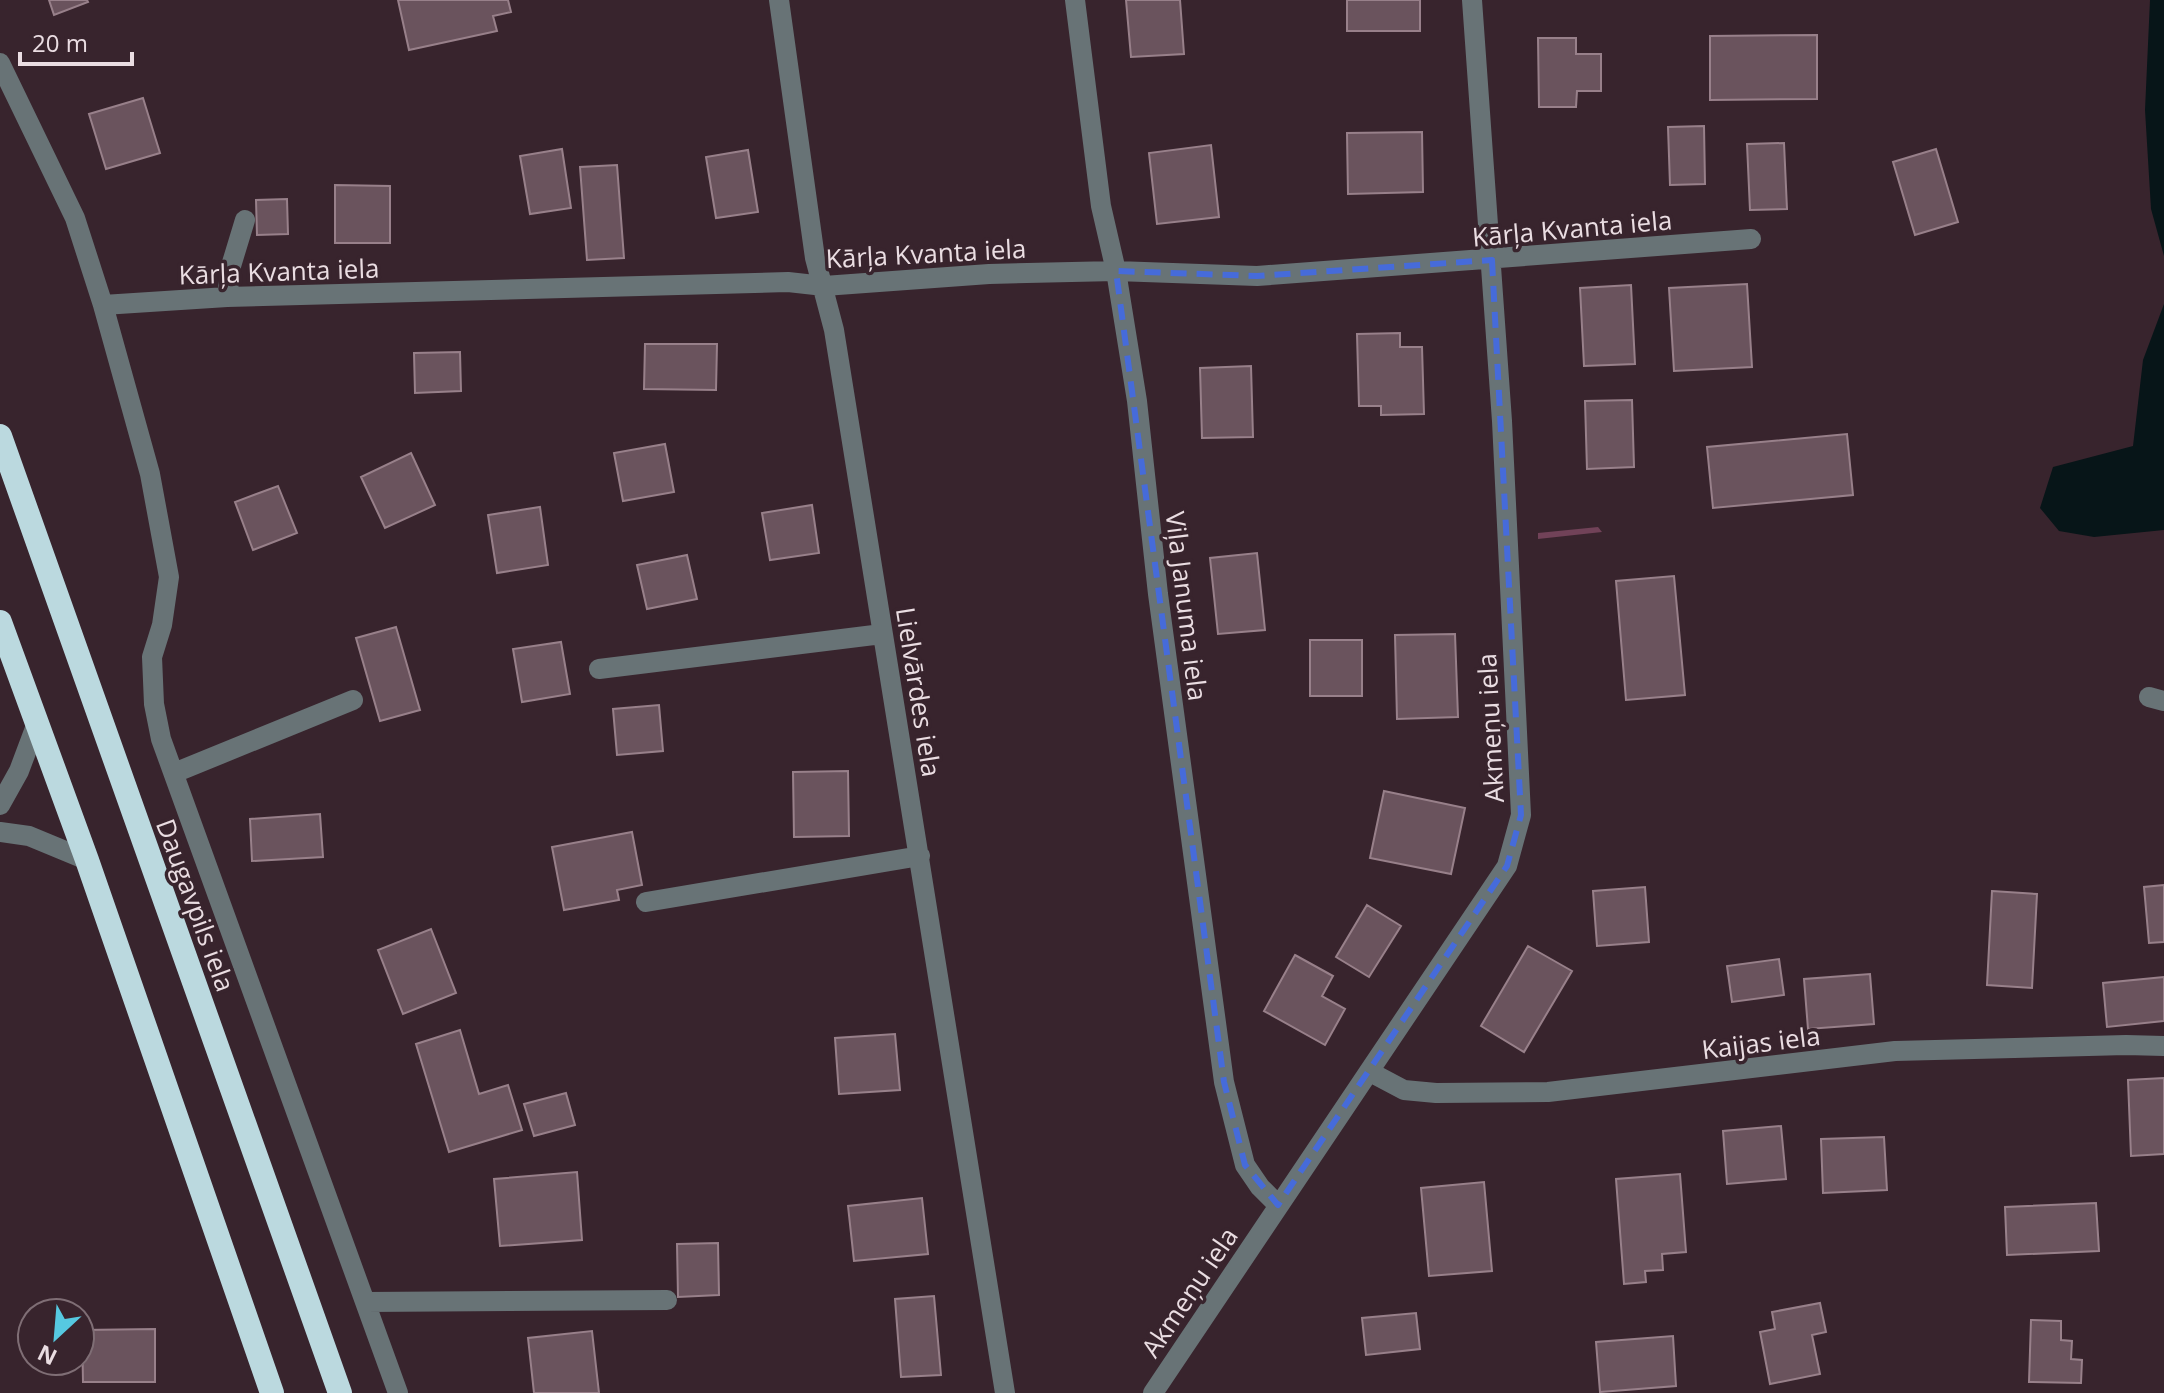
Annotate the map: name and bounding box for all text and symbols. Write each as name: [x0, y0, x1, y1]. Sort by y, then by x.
scale bar: [20, 16, 132, 66]
text: 20 m: [32, 26, 88, 59]
street label: Kārļa Kvanta iela: [1470, 201, 1674, 255]
street label: Kārļa Kvanta iela: [825, 230, 1027, 276]
street label: Kārļa Kvanta iela: [178, 250, 380, 292]
street label: Viļa Januma iela: [1158, 509, 1216, 703]
street label: Lielvārdes iela: [888, 605, 950, 779]
street label: Akmeņu iela: [1468, 652, 1512, 804]
street label: Daugavpils iela: [148, 814, 244, 996]
street label: Kaijas iela: [1700, 1017, 1822, 1067]
street label: Akmeņu iela: [1132, 1220, 1246, 1364]
north arrow: [16, 1297, 96, 1377]
text: N: [32, 1338, 61, 1373]

